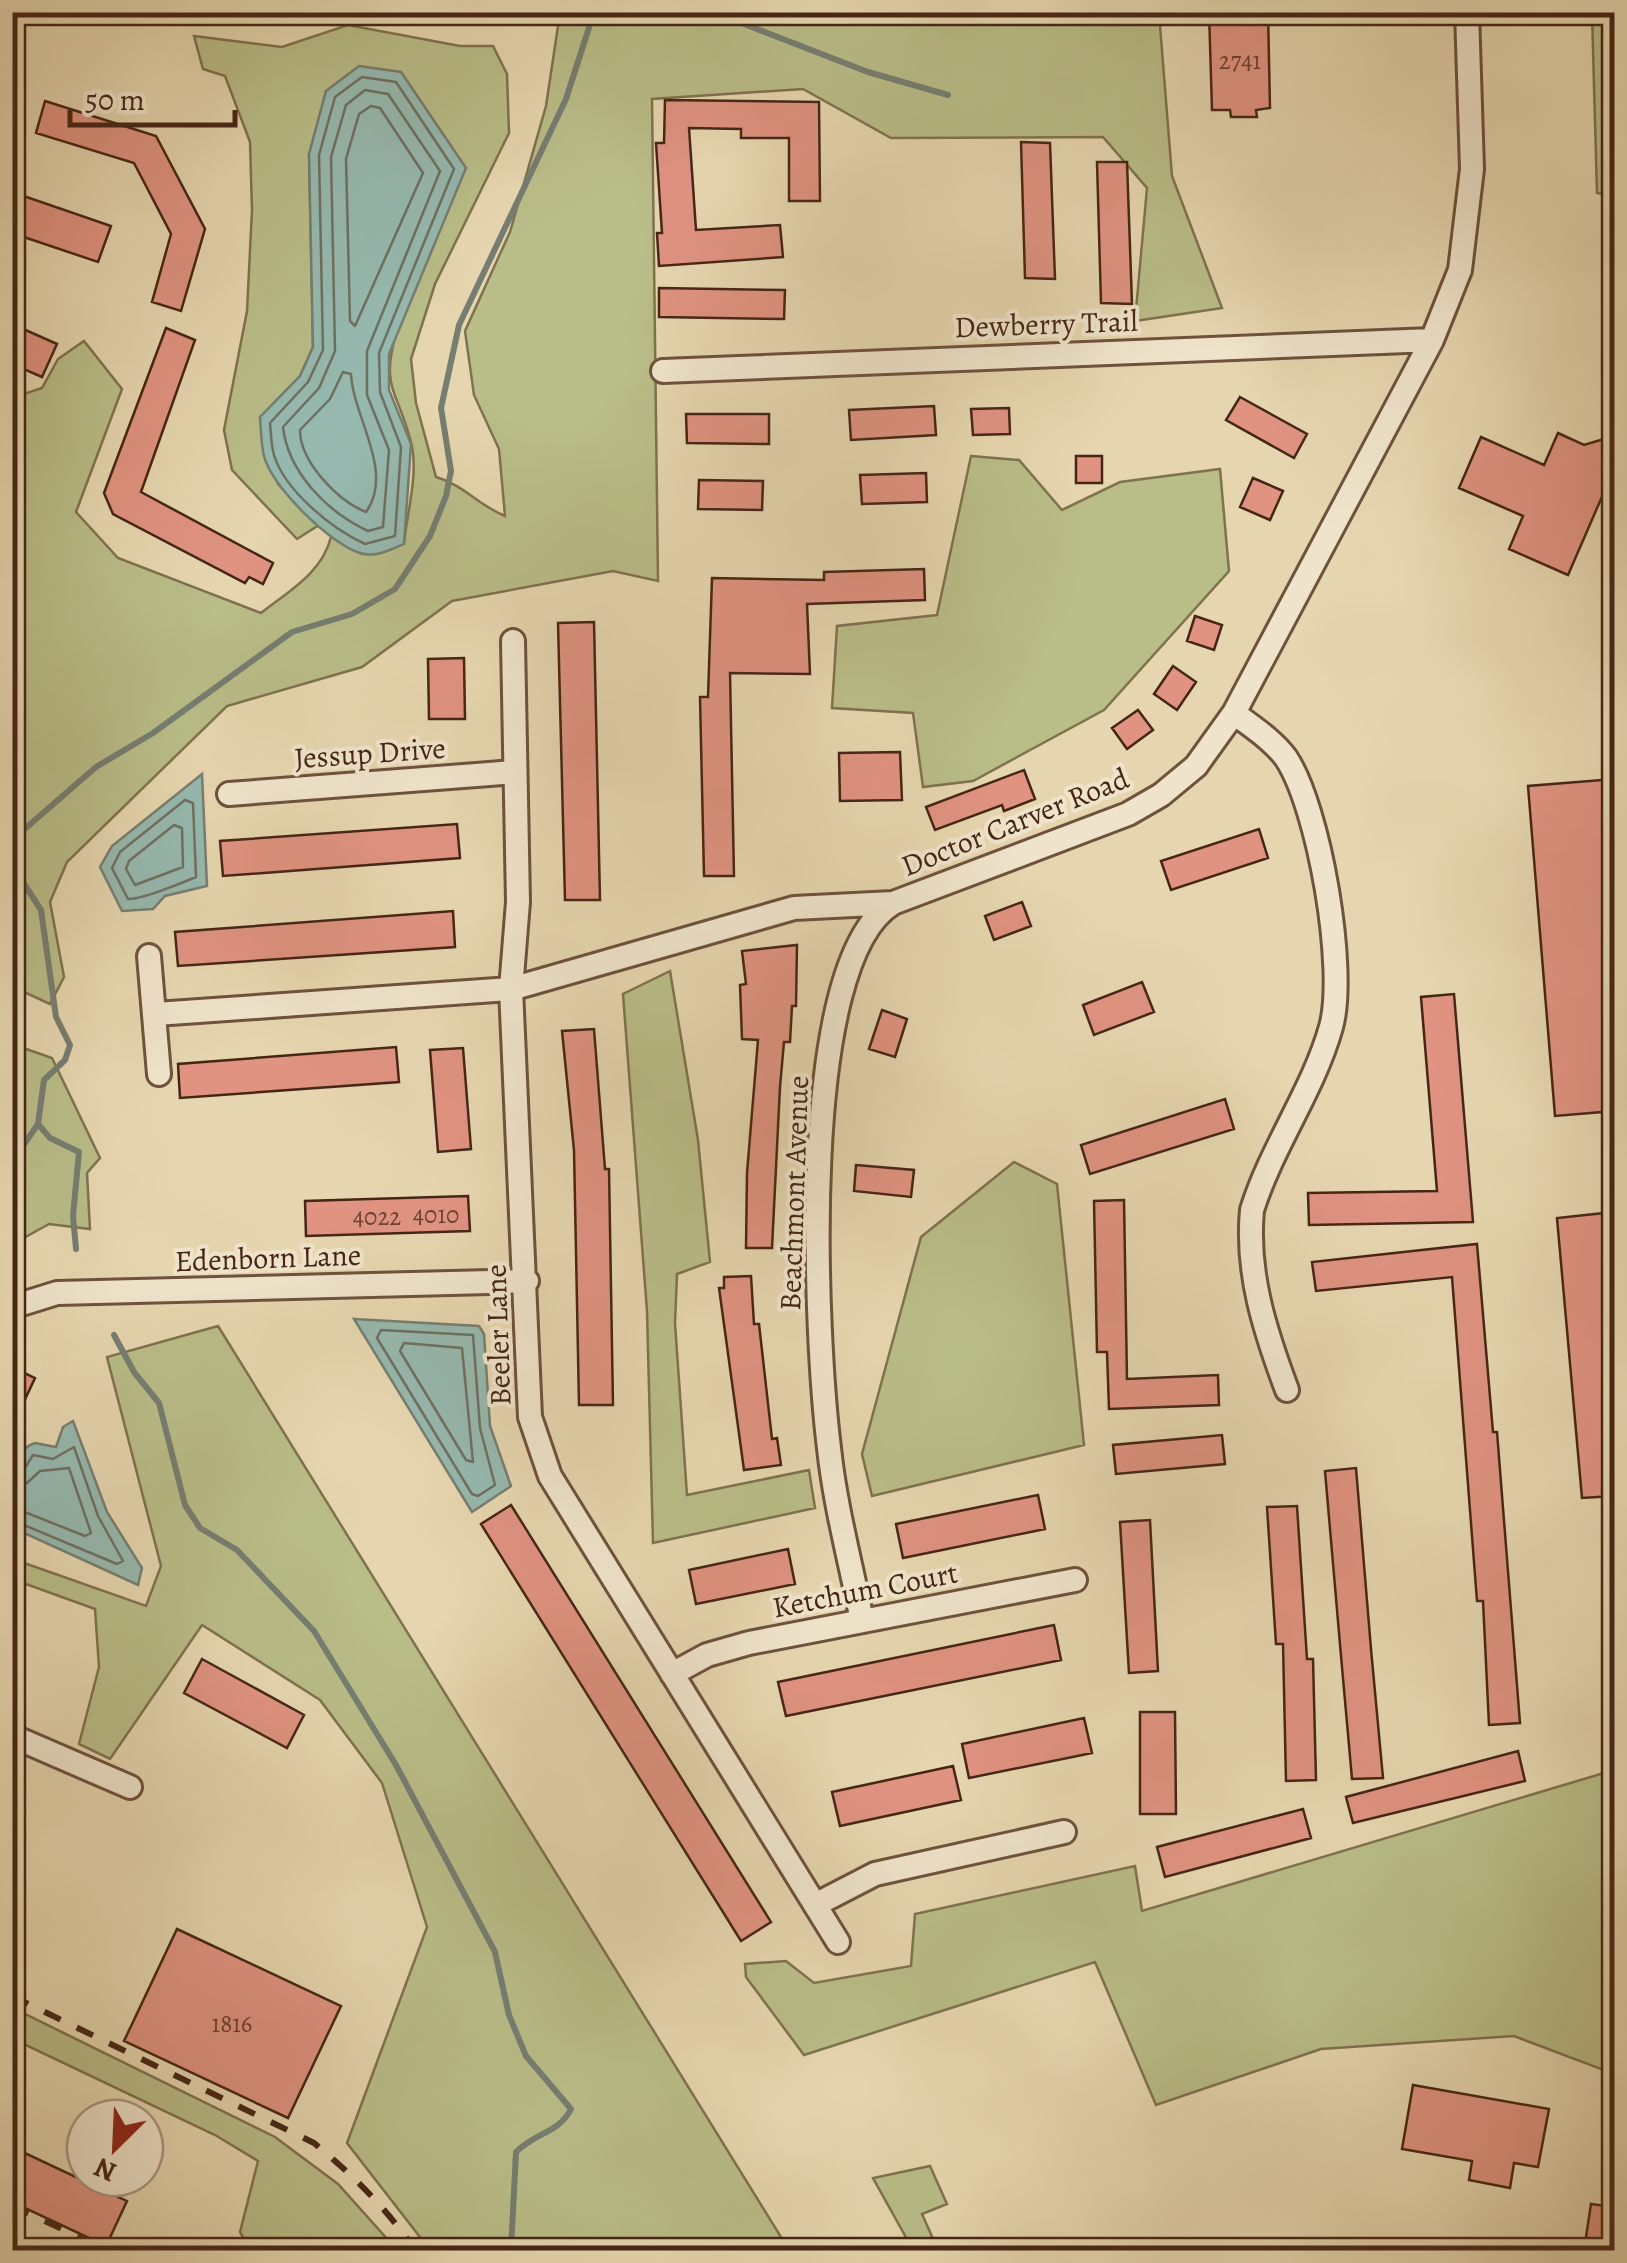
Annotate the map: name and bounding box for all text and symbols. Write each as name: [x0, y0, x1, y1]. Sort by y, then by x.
house number: 2741: [1219, 44, 1261, 78]
scale bar: [70, 65, 235, 127]
text: 50 m: [85, 80, 145, 120]
street label: Dewberry Trail: [954, 301, 1138, 347]
street label: Jessup Drive: [293, 728, 447, 778]
street label: Doctor Carver Road: [895, 758, 1135, 886]
street label: Beachmont Avenue: [770, 1075, 818, 1311]
house number: 4010: [413, 1198, 459, 1232]
house number: 4022: [353, 1200, 401, 1234]
street label: Edenborn Lane: [174, 1235, 362, 1281]
street label: Beeler Lane: [476, 1263, 520, 1407]
street label: Ketchum Court: [769, 1552, 961, 1628]
house number: 1816: [212, 2007, 252, 2041]
north arrow: [65, 2098, 165, 2198]
text: N: [88, 2148, 122, 2191]

